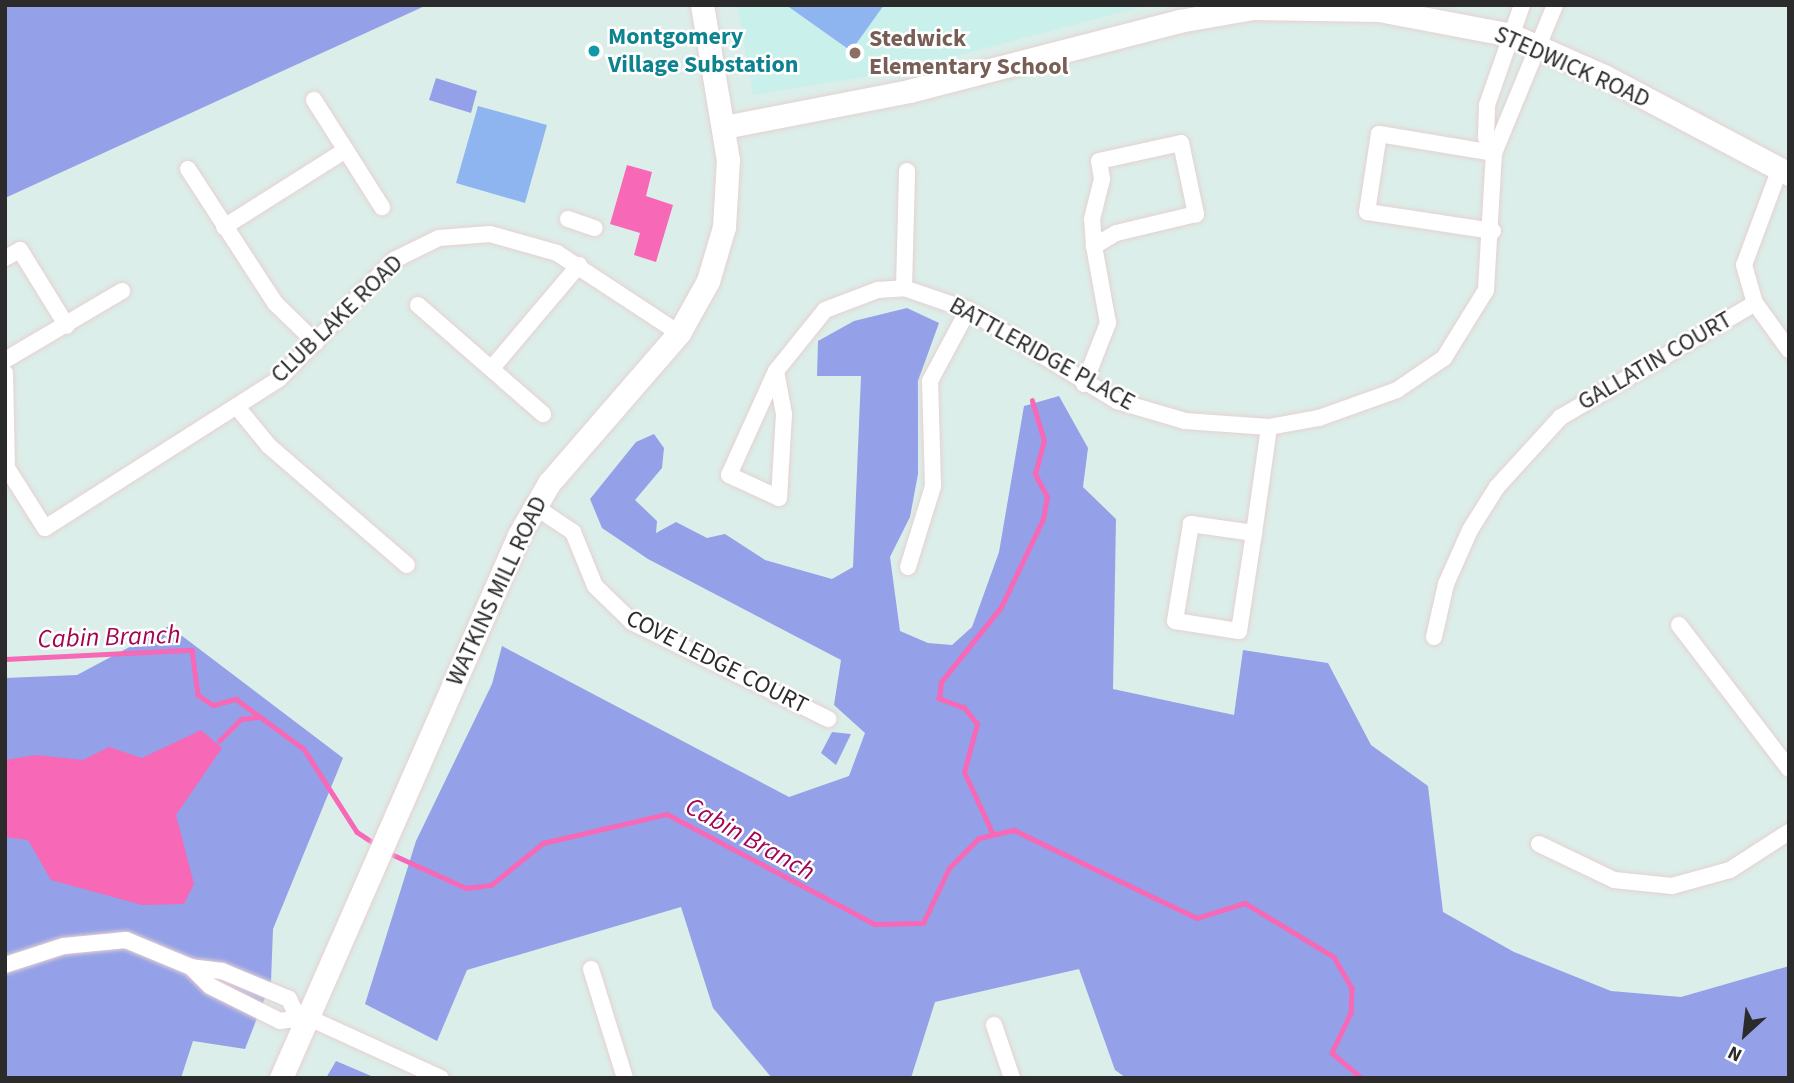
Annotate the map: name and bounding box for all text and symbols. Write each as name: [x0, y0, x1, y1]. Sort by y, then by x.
street label: STEDWICK ROAD: [1490, 20, 1654, 114]
place label: Montgomery Village Substation: [608, 23, 798, 79]
place label: Stedwick Elementary School: [869, 25, 1068, 81]
marker: Montgomery Village Substation: [586, 43, 602, 59]
marker: Stedwick Elementary School: [847, 45, 863, 61]
street label: CLUB LAKE ROAD: [265, 249, 409, 389]
street label: BATTLERIDGE PLACE: [944, 291, 1140, 417]
street label: GALLATIN COURT: [1573, 305, 1737, 417]
street label: WATKINS MILL ROAD: [440, 492, 554, 690]
street label: COVE LEDGE COURT: [621, 604, 813, 720]
water label: Cabin Branch: [37, 619, 181, 655]
water label: Cabin Branch: [680, 791, 820, 887]
north arrow: [1710, 999, 1780, 1069]
text: N: [1723, 1038, 1747, 1068]

